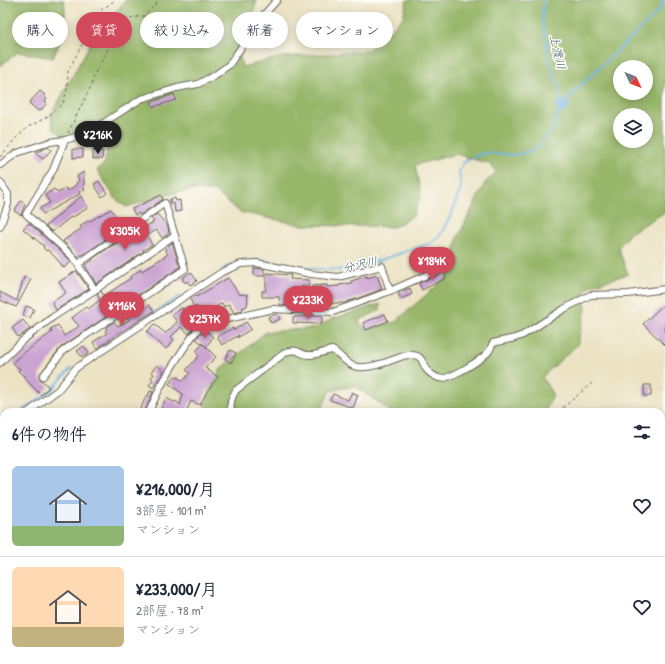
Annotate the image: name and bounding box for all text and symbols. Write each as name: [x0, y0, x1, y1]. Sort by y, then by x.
chip: 購入: [12, 12, 68, 48]
chip: 賃貸: [76, 12, 132, 48]
chip: 絞り込み: [140, 12, 224, 48]
chip: 新着: [232, 12, 288, 48]
chip: マンション: [296, 12, 393, 48]
water label: 上渡川: [546, 33, 570, 71]
north arrow: [613, 60, 653, 100]
map controls: [613, 60, 653, 148]
button: layers: [613, 108, 653, 148]
pin: ¥216K: [70, 121, 126, 155]
text: ¥216K: [84, 125, 112, 143]
pin: ¥305K: [97, 217, 153, 251]
text: ¥305K: [110, 221, 140, 239]
pin: ¥184K: [404, 247, 460, 281]
text: ¥184K: [418, 251, 446, 269]
water label: 分沢川: [341, 252, 379, 276]
pin: ¥233K: [280, 286, 336, 320]
text: ¥233K: [293, 290, 323, 308]
pin: ¥116K: [94, 292, 150, 326]
text: ¥116K: [108, 296, 136, 314]
pin: ¥257K: [177, 305, 233, 339]
text: ¥257K: [190, 309, 220, 327]
icon: filters: [631, 421, 653, 443]
text: 6件の物件: [12, 422, 87, 445]
text: ¥216,000/月: [136, 477, 215, 500]
icon: home: [44, 482, 92, 530]
icon: heart: [631, 495, 653, 517]
text: 3部屋 · 101 m²: [136, 501, 207, 519]
text: マンション: [136, 520, 200, 538]
text: ¥233,000/月: [136, 577, 218, 600]
icon: home: [44, 583, 92, 631]
icon: heart: [631, 596, 653, 618]
text: 2部屋 · 78 m²: [136, 601, 204, 619]
text: マンション: [136, 620, 200, 638]

